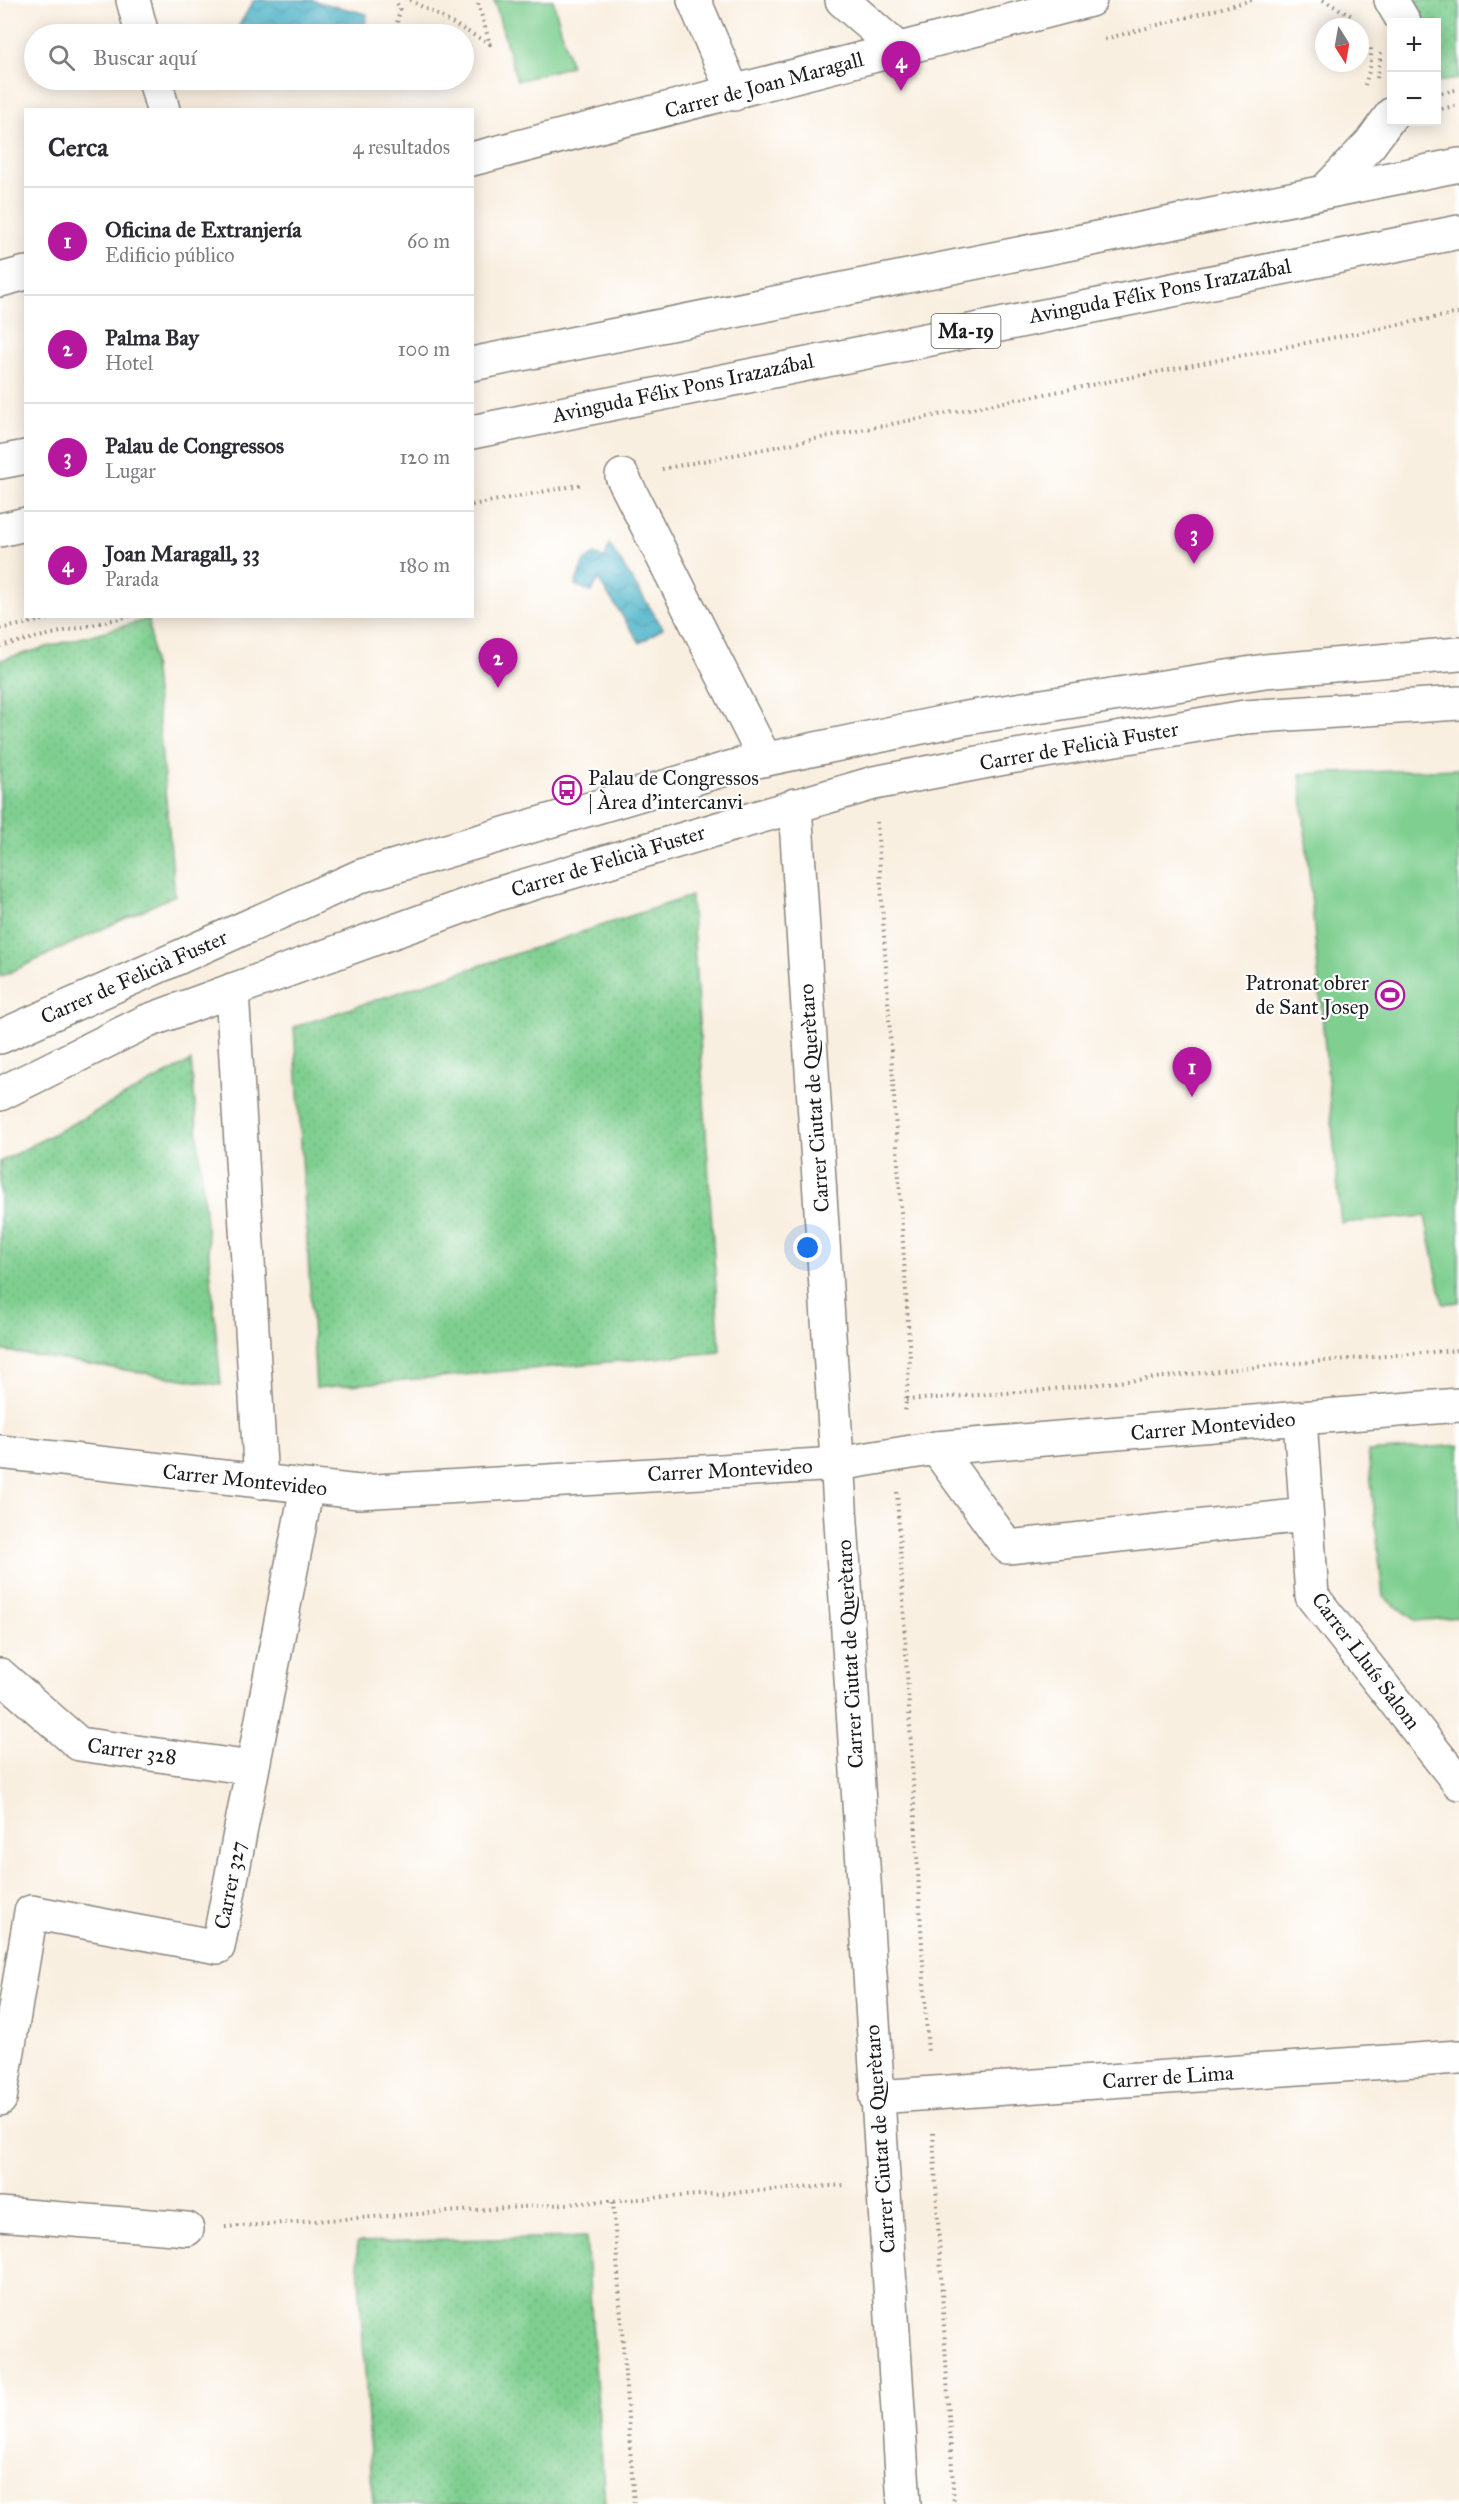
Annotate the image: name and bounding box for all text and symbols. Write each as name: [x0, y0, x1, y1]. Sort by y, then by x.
north arrow: [1315, 18, 1369, 72]
map controls: [1387, 18, 1441, 126]
button: +: [1387, 18, 1441, 72]
search box: [24, 24, 474, 90]
icon: search: [45, 41, 78, 74]
pin: 4: [882, 42, 920, 91]
text: Buscar aquí: [93, 44, 196, 71]
street label: Carrer de Joan Maragall: [662, 46, 866, 124]
button: −: [1387, 72, 1441, 126]
text: Cerca: [48, 131, 108, 163]
text: 4 resultados: [352, 135, 450, 159]
text: Oficina de Extranjería: [105, 216, 302, 243]
text: 1: [64, 229, 71, 253]
text: 60 m: [407, 229, 450, 253]
text: Edificio público: [105, 243, 235, 267]
street label: Avinguda Félix Pons Irazazábal: [1026, 253, 1294, 329]
road number: Ma-19: [932, 314, 1000, 348]
text: Palma Bay: [105, 324, 199, 351]
text: 2: [63, 337, 72, 361]
text: 100 m: [398, 337, 450, 361]
street label: Avinguda Félix Pons Irazazábal: [549, 348, 816, 429]
text: Hotel: [105, 351, 153, 375]
text: Palau de Congressos: [105, 432, 284, 459]
text: 3: [64, 445, 72, 469]
text: 120 m: [399, 445, 450, 469]
text: Lugar: [105, 459, 156, 483]
pin: 3: [1174, 514, 1214, 564]
text: Joan Maragall, 33: [105, 540, 260, 567]
text: 4: [62, 553, 73, 577]
text: 180 m: [399, 553, 450, 577]
text: Parada: [105, 567, 159, 591]
pin: 2: [478, 638, 518, 688]
street label: Carrer de Felicià Fuster: [978, 716, 1181, 776]
place label: Palau de Congressos | Àrea d'intercanvi: [588, 765, 759, 815]
bus stop icon: Palau de Congressos | Àrea d'intercanvi: [551, 774, 583, 806]
street label: Carrer de Felicià Fuster: [508, 819, 708, 903]
street label: Carrer de Felicià Fuster: [37, 924, 231, 1030]
place label: Patronat obrer de Sant Josep: [1245, 970, 1369, 1020]
sports icon: Patronat obrer de Sant Josep: [1374, 979, 1406, 1011]
street label: Carrer Ciutat de Querètaro: [793, 983, 835, 1213]
pin: 1: [1172, 1048, 1212, 1097]
your location: [793, 1233, 822, 1262]
street label: Carrer Montevideo: [1130, 1406, 1297, 1446]
street label: Carrer Montevideo: [647, 1453, 813, 1487]
street label: Carrer Montevideo: [161, 1458, 329, 1502]
street label: Carrer Ciutat de Querètaro: [831, 1539, 869, 1769]
street label: Carrer Lluís Salom: [1306, 1587, 1426, 1735]
street label: Carrer 328: [86, 1732, 178, 1770]
street label: Carrer 327: [209, 1839, 251, 1931]
street label: Carrer Ciutat de Querètaro: [859, 2024, 901, 2254]
street label: Carrer de Lima: [1101, 2059, 1235, 2095]

